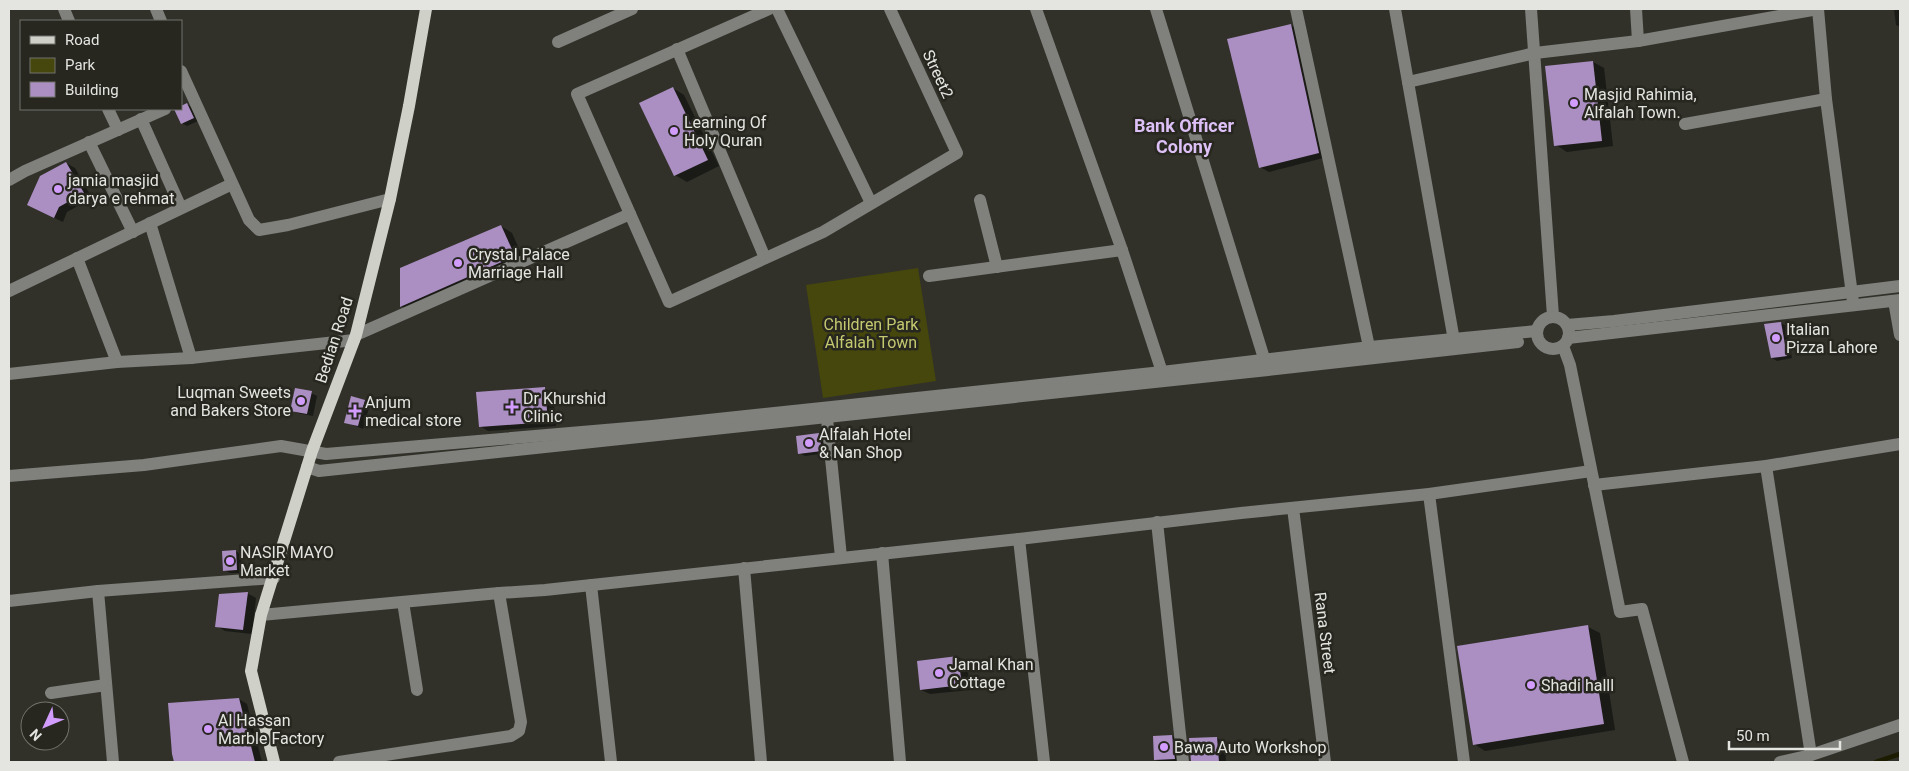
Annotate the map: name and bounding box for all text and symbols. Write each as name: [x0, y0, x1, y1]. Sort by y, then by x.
legend: [20, 20, 182, 110]
text: Road: [65, 31, 99, 49]
street label: Street2: [919, 47, 957, 101]
text: Park: [65, 56, 96, 74]
text: Building: [65, 81, 119, 99]
place label: Masjid Rahimia, Alfalah Town.: [1584, 85, 1697, 122]
marker: Masjid Rahimia, Alfalah Town.: [1568, 97, 1580, 109]
place label: Learning Of Holy Quran: [684, 113, 767, 150]
district label: Bank Officer Colony: [1134, 115, 1234, 157]
marker: Learning Of Holy Quran: [668, 125, 680, 137]
place label: jamia masjid darya e rehmat: [67, 171, 174, 208]
marker: jamia masjid darya e rehmat: [52, 183, 64, 195]
place label: Crystal Palace Marriage Hall: [468, 245, 570, 282]
marker: Crystal Palace Marriage Hall: [452, 257, 464, 269]
street label: Bedian Road: [311, 294, 357, 386]
park label: Children Park Alfalah Town: [824, 315, 919, 352]
place label: Italian Pizza Lahore: [1786, 320, 1878, 357]
marker: Italian Pizza Lahore: [1770, 332, 1782, 344]
place label: Luqman Sweets and Bakers Store: [170, 383, 291, 420]
place label: Dr Khurshid Clinic: [523, 389, 606, 426]
place label: Anjum medical store: [365, 393, 462, 430]
marker: Luqman Sweets and Bakers Store: [295, 395, 307, 407]
marker: Dr Khurshid Clinic: [505, 400, 519, 414]
marker: Anjum medical store: [349, 405, 361, 417]
place label: Alfalah Hotel & Nan Shop: [819, 425, 911, 462]
marker: Alfalah Hotel & Nan Shop: [803, 437, 815, 449]
place label: NASIR MAYO Market: [240, 543, 334, 580]
marker: NASIR MAYO Market: [224, 555, 236, 567]
street label: Rana Street: [1311, 591, 1339, 675]
place label: Jamal Khan Cottage: [949, 655, 1034, 692]
marker: Jamal Khan Cottage: [933, 667, 945, 679]
place label: Shadi halll: [1541, 676, 1614, 695]
marker: Shadi halll: [1525, 679, 1537, 691]
north arrow: [20, 701, 70, 751]
place label: Al Hassan Marble Factory: [218, 711, 325, 748]
scale bar: [1729, 718, 1840, 750]
marker: Al Hassan Marble Factory: [202, 723, 214, 735]
text: N: [26, 726, 45, 744]
text: 50 m: [1736, 727, 1770, 745]
place label: Bawa Auto Workshop: [1174, 738, 1327, 757]
marker: Bawa Auto Workshop: [1158, 741, 1170, 753]

